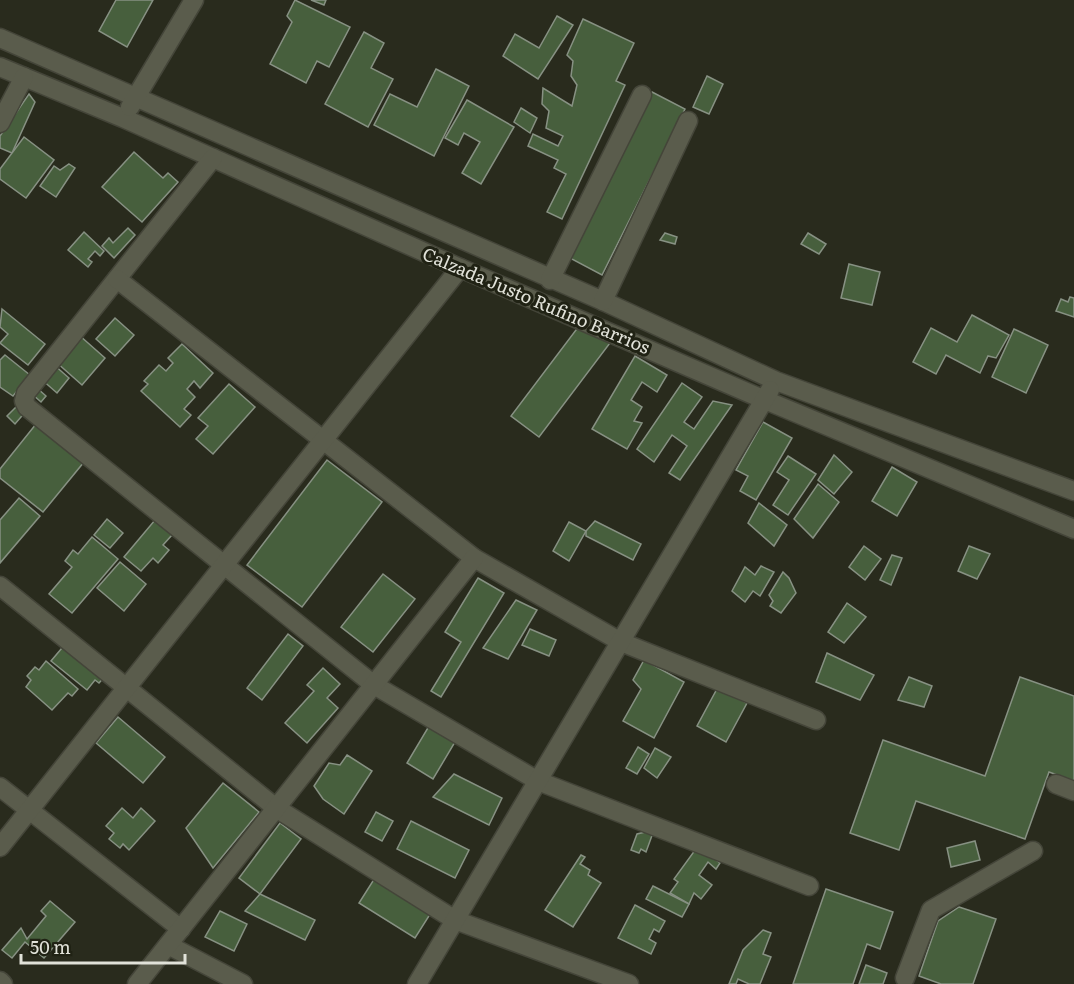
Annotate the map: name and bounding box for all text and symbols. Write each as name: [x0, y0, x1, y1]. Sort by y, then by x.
street label: Calzada Justo Rufino Barrios: [419, 239, 655, 360]
scale bar: [21, 927, 184, 965]
text: 50 m: [30, 933, 71, 960]

